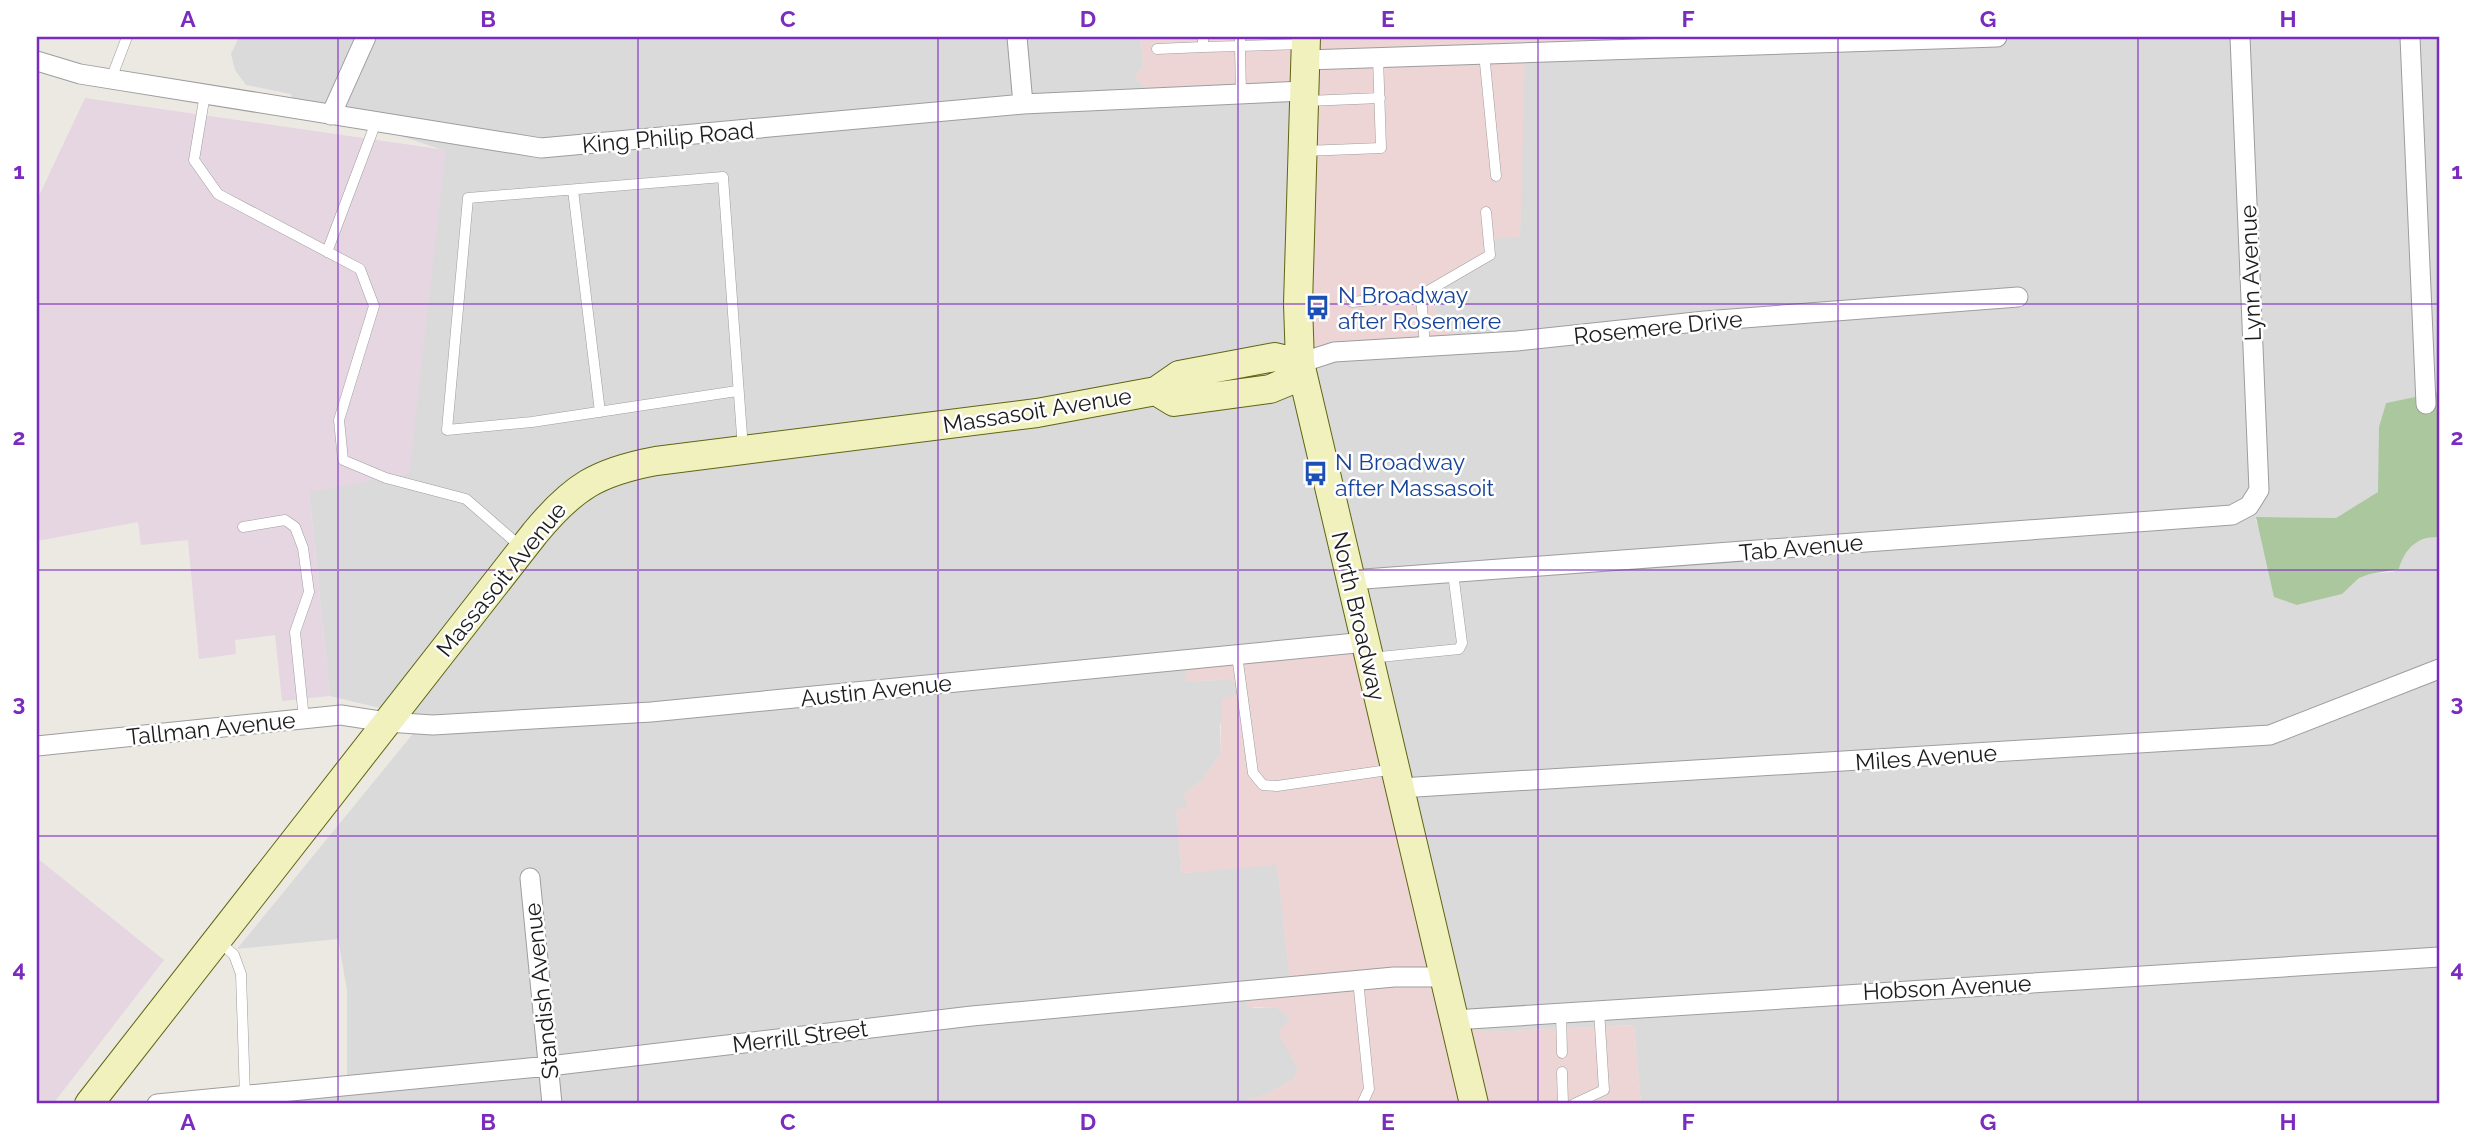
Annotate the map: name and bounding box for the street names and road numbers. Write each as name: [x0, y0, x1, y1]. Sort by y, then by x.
street label: King Philip Road: [581, 116, 755, 158]
street label: Lynn Avenue: [2234, 204, 2266, 342]
street label: Rosemere Drive: [1572, 305, 1744, 349]
street label: Massasoit Avenue: [941, 382, 1133, 438]
street label: Massasoit Avenue: [430, 496, 572, 662]
street label: Tab Avenue: [1738, 528, 1864, 566]
street label: North Broadway: [1326, 529, 1392, 703]
street label: Austin Avenue: [799, 669, 953, 711]
street label: Tallman Avenue: [125, 706, 297, 750]
street label: Miles Avenue: [1854, 739, 1998, 775]
street label: Standish Avenue: [518, 902, 564, 1080]
street label: Hobson Avenue: [1862, 969, 2032, 1005]
street label: Merrill Street: [731, 1014, 869, 1058]

